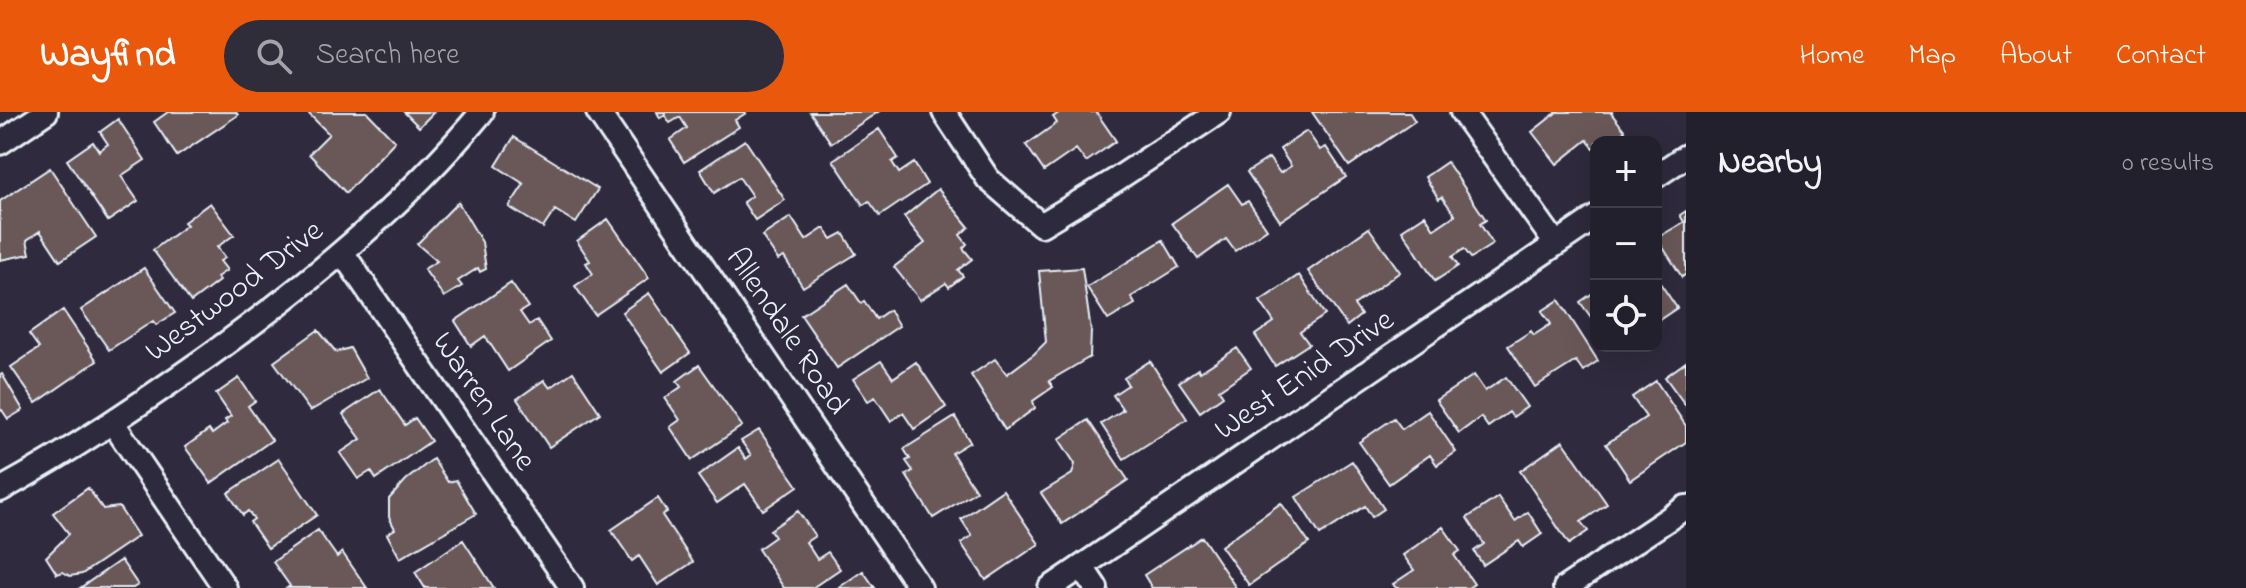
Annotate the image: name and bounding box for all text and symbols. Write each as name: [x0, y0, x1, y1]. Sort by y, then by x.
search box: [224, 20, 784, 92]
text: Wayfind: [40, 28, 176, 84]
icon: search: [252, 34, 296, 78]
text: Search here: [316, 34, 459, 78]
text: Home: [1799, 36, 1865, 77]
text: Map: [1909, 36, 1956, 77]
text: About: [2000, 36, 2072, 77]
text: Contact: [2116, 36, 2206, 77]
map controls: [1590, 136, 1662, 352]
button: +: [1590, 136, 1662, 208]
text: Nearby: [1718, 139, 1822, 189]
text: 0 results: [2122, 145, 2214, 183]
button: −: [1590, 208, 1662, 280]
street label: Westwood Drive: [136, 209, 335, 375]
street label: Allendale Road: [713, 239, 859, 425]
button: locate: [1590, 280, 1662, 352]
street label: West Enid Drive: [1206, 298, 1405, 454]
street label: Warren Lane: [419, 323, 547, 482]

